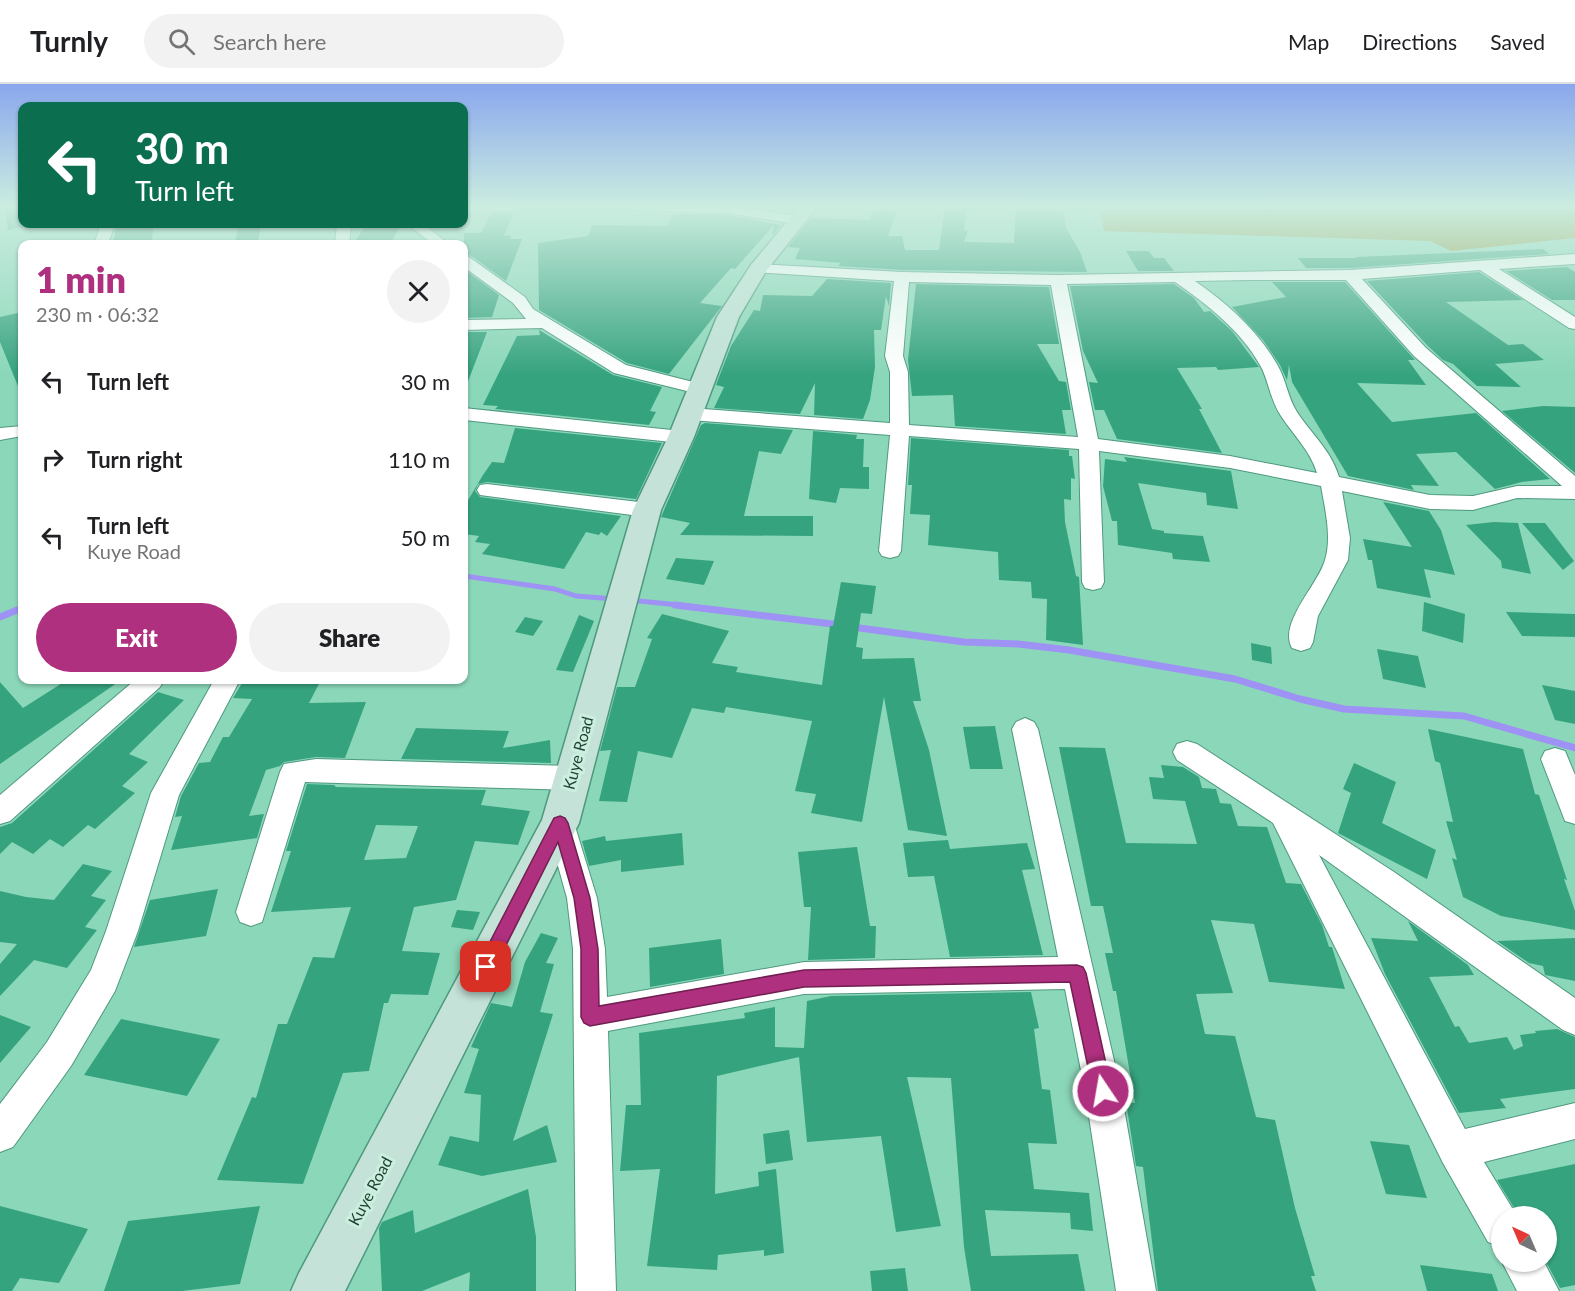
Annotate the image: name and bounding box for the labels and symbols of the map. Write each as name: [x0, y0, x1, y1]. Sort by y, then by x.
street label: Kuye Road: [559, 714, 596, 792]
pin: [460, 941, 511, 992]
position arrow: [1071, 1059, 1135, 1123]
street label: Kuye Road: [344, 1153, 396, 1228]
north arrow: [1491, 1206, 1557, 1272]

